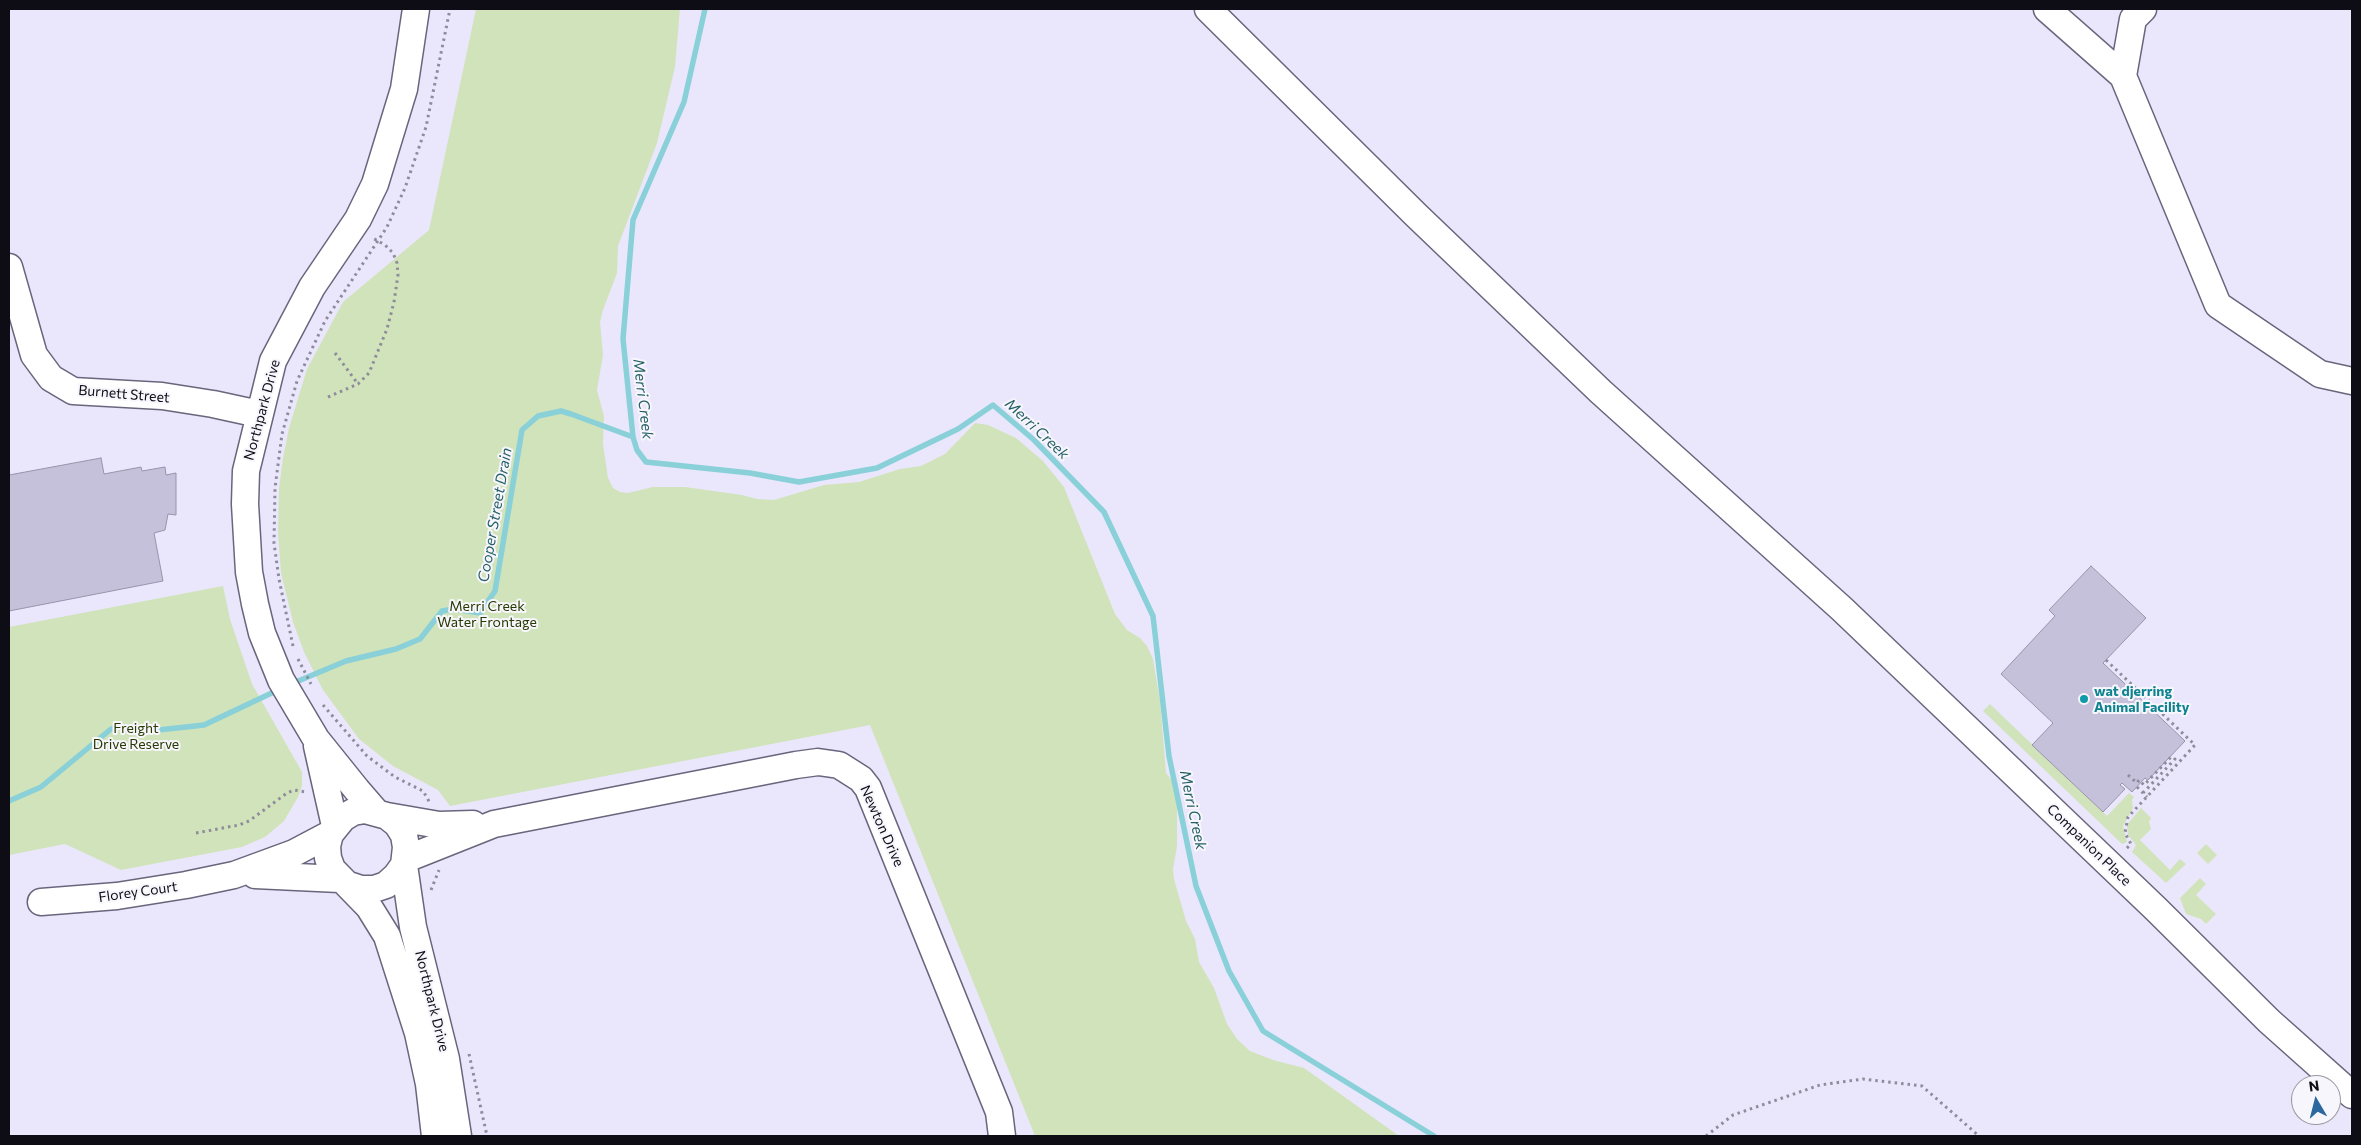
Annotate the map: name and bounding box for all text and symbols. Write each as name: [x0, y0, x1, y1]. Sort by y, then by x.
street label: Northpark Drive: [240, 358, 284, 462]
water label: Merri Creek: [629, 358, 657, 440]
street label: Burnett Street: [78, 382, 170, 406]
water label: Merri Creek: [1001, 395, 1073, 463]
water label: Cooper Street Drain: [474, 446, 516, 584]
park label: Merri Creek Water Frontage: [437, 598, 537, 630]
place label: wat djerring Animal Facility: [2094, 683, 2189, 716]
marker: wat djerring Animal Facility: [2078, 693, 2090, 705]
park label: Freight Drive Reserve: [93, 720, 179, 752]
water label: Merri Creek: [1176, 769, 1210, 851]
street label: Newton Drive: [857, 783, 907, 869]
street label: Companion Place: [2043, 801, 2135, 889]
street label: Florey Court: [97, 878, 179, 906]
street label: Northpark Drive: [411, 949, 453, 1053]
north arrow: [2291, 1075, 2341, 1125]
text: N: [2308, 1076, 2320, 1095]

